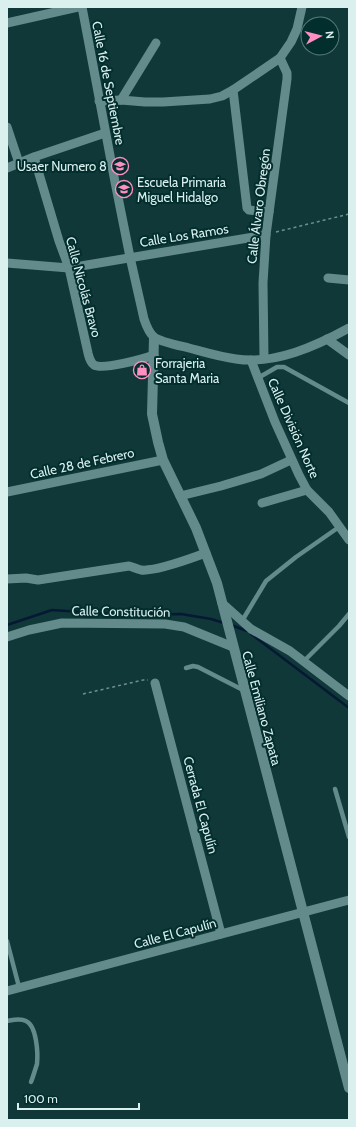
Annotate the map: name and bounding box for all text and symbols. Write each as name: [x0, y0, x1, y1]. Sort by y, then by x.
north arrow: [300, 16, 340, 56]
street label: Calle 16 de Septiembre: [89, 20, 129, 147]
text: N: [323, 30, 337, 39]
street label: Calle Álvaro Obregón: [242, 147, 273, 265]
school or university icon: Usaer Numero 8: [110, 156, 130, 176]
place label: Usaer Numero 8: [17, 158, 107, 174]
place label: Escuela Primaria Miguel Hidalgo: [137, 174, 227, 205]
school or university icon: Escuela Primaria Miguel Hidalgo: [114, 179, 134, 199]
street label: Calle Los Ramos: [138, 220, 230, 250]
street label: Calle Nicolás Bravo: [63, 235, 105, 339]
place label: Forrajeria Santa Maria: [155, 355, 220, 386]
shop icon: Forrajeria Santa Maria: [132, 360, 152, 380]
street label: Calle División Norte: [265, 375, 323, 481]
street label: Calle 28 de Febrero: [28, 444, 136, 482]
street label: Calle Constitución: [71, 602, 171, 620]
street label: Calle Emiliano Zapata: [239, 649, 285, 768]
street label: Cerrada El Capulín: [180, 755, 222, 855]
street label: Calle El Capulín: [132, 914, 218, 952]
scale bar: [18, 1085, 139, 1111]
text: 100 m: [24, 1091, 58, 1106]

